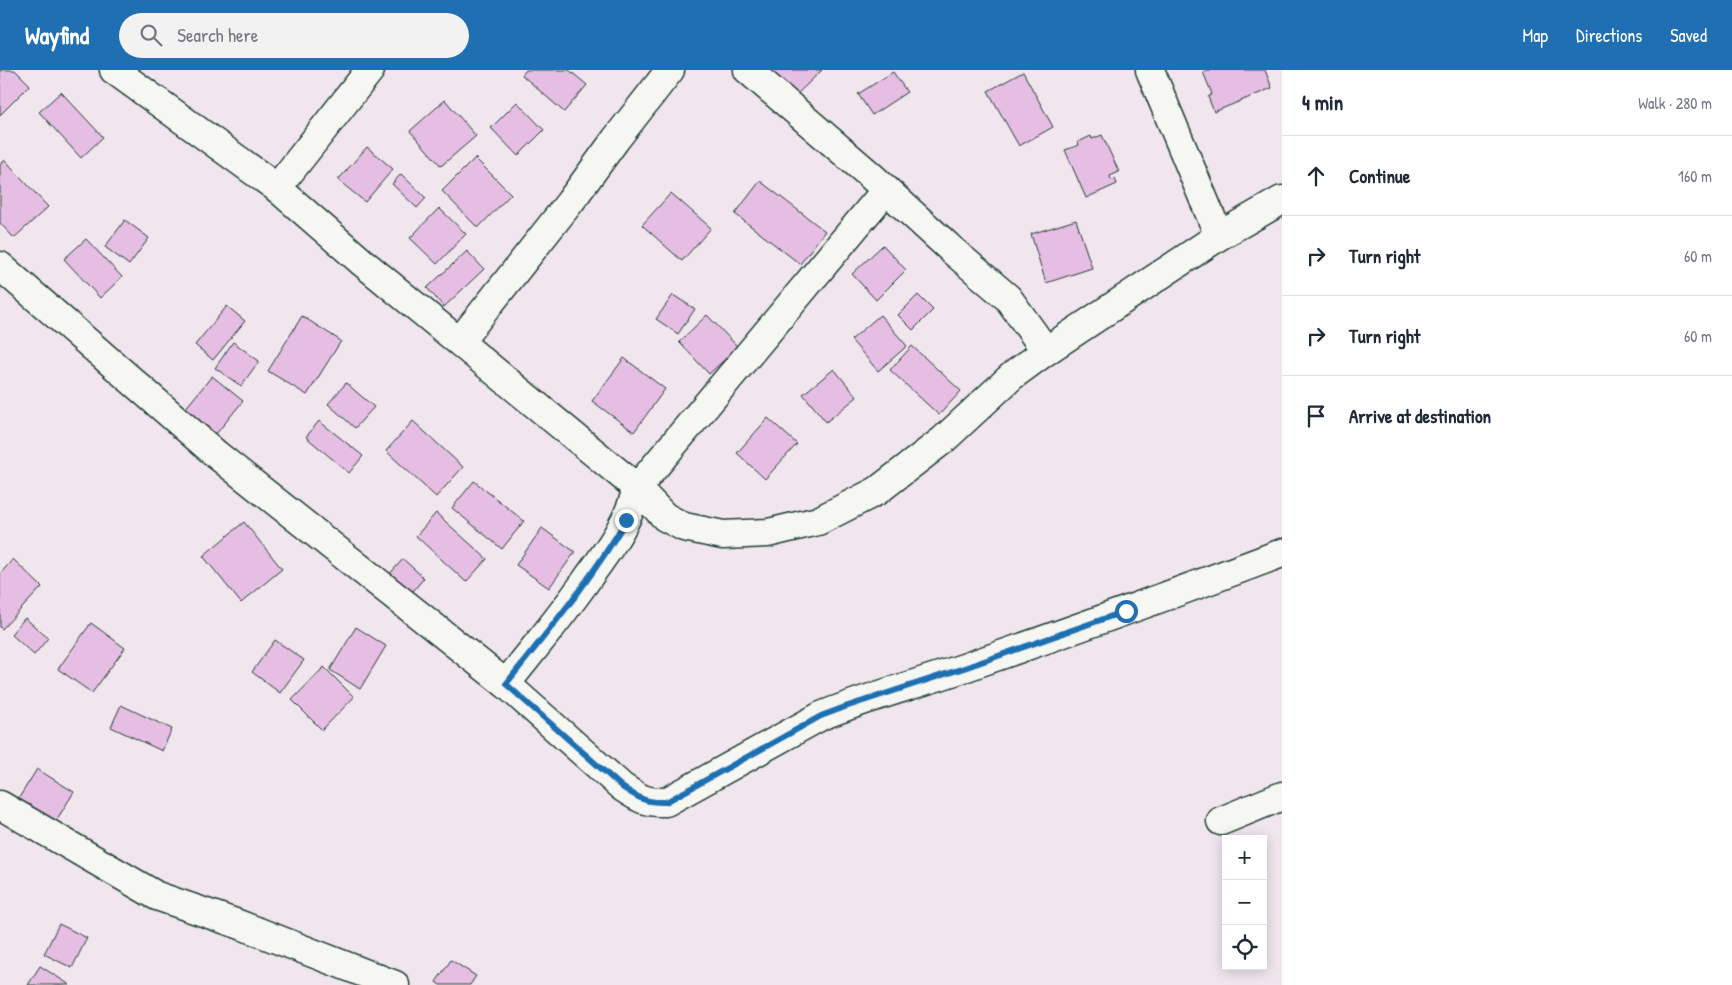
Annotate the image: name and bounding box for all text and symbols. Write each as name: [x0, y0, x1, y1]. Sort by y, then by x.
search box: [119, 13, 469, 58]
text: Wayfind: [25, 19, 89, 51]
icon: search: [137, 21, 165, 49]
text: Search here: [177, 22, 258, 48]
text: Map: [1523, 23, 1548, 48]
text: Directions: [1576, 23, 1642, 48]
text: Saved: [1670, 23, 1707, 48]
text: 4 min: [1302, 88, 1343, 117]
text: Walk · 280 m: [1638, 92, 1712, 114]
icon: ahead: [1302, 162, 1330, 190]
text: Continue: [1349, 163, 1410, 189]
text: 160 m: [1678, 165, 1712, 187]
icon: right: [1302, 242, 1330, 270]
text: Turn right: [1349, 243, 1420, 269]
text: 60 m: [1684, 245, 1712, 267]
icon: right: [1302, 322, 1330, 350]
text: Turn right: [1349, 323, 1420, 349]
text: 60 m: [1684, 325, 1712, 347]
icon: arrive: [1302, 402, 1330, 430]
text: Arrive at destination: [1349, 403, 1491, 429]
route end: [615, 509, 638, 532]
route start: [1115, 600, 1138, 623]
map controls: [1222, 835, 1267, 970]
button: +: [1222, 835, 1267, 880]
button: −: [1222, 880, 1267, 925]
button: locate: [1222, 925, 1267, 970]

